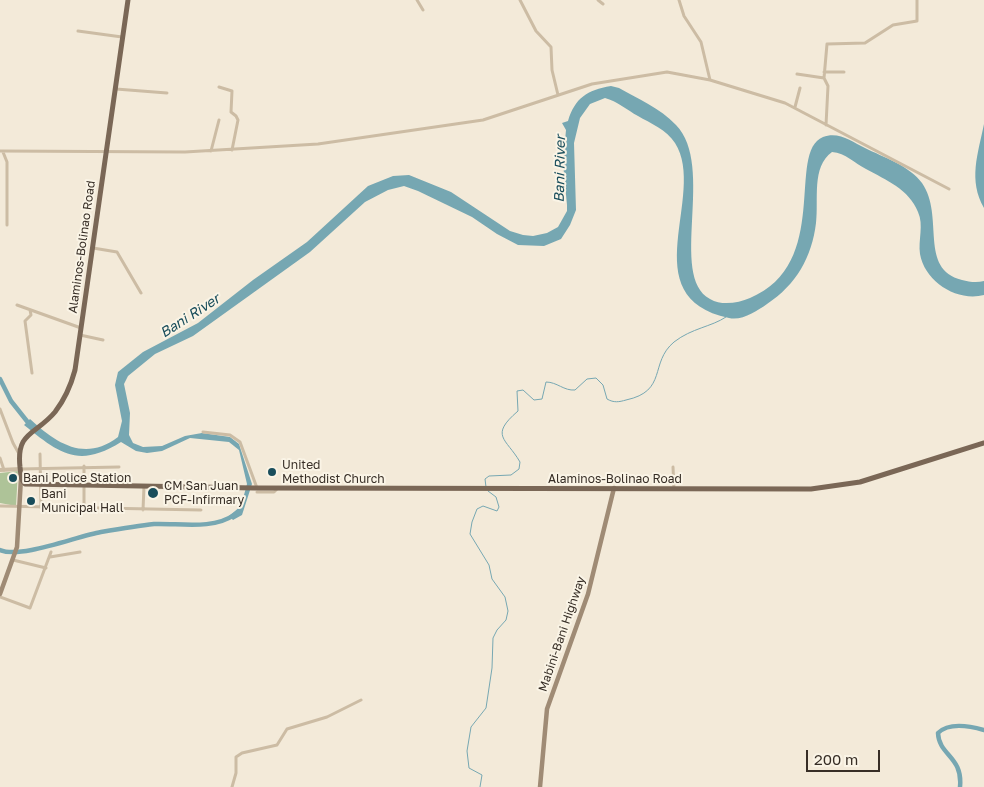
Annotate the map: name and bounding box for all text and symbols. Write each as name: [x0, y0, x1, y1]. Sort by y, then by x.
water label: Bani River: [551, 135, 569, 203]
street label: Alaminos-Bolinao Road: [66, 180, 98, 314]
water label: Bani River: [157, 291, 223, 341]
place label: United Methodist Church: [282, 458, 385, 486]
marker: United Methodist Church: [266, 466, 278, 478]
place label: Bani Police Station: [23, 471, 131, 485]
marker: Bani Police Station: [7, 472, 19, 484]
street label: Alaminos-Bolinao Road: [548, 472, 682, 486]
place label: CM San Juan PCF-Infirmary: [164, 479, 244, 507]
marker: CM San Juan PCF-Infirmary: [146, 486, 160, 500]
place label: Bani Municipal Hall: [41, 487, 124, 515]
marker: Bani Municipal Hall: [25, 495, 37, 507]
street label: Mabini-Bani Highway: [535, 574, 589, 694]
scale bar: [809, 740, 883, 772]
text: 200 m: [814, 750, 858, 768]

